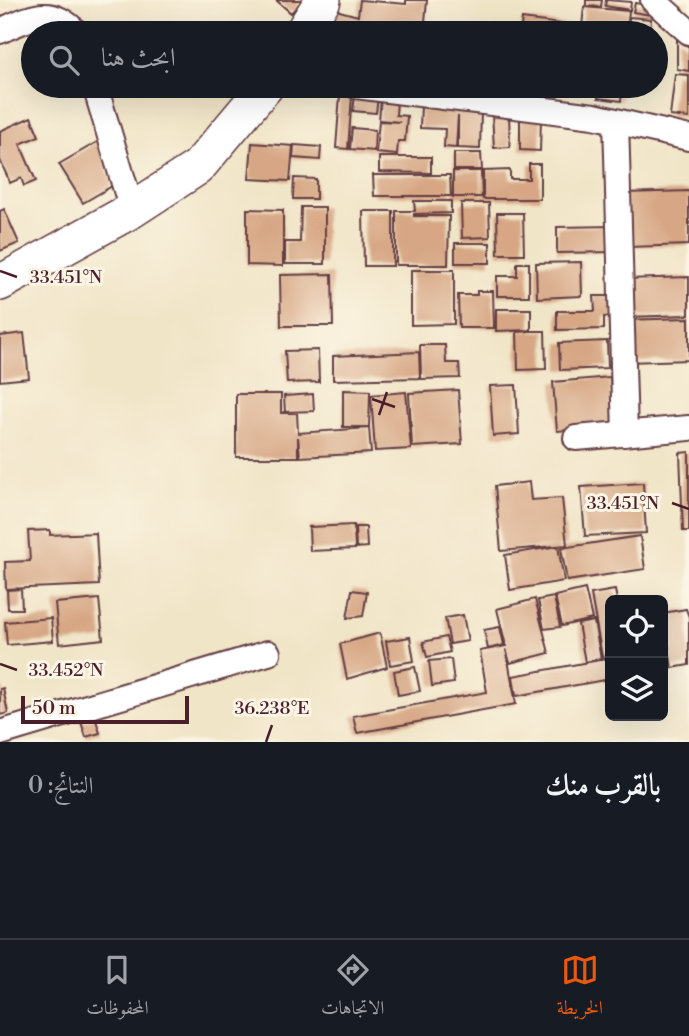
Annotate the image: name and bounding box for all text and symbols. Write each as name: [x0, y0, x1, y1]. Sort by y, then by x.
search box: [21, 21, 668, 98]
icon: search: [45, 41, 83, 79]
text: ابحث هنا: [101, 42, 176, 74]
text: 33.451°N: [30, 266, 103, 289]
text: 33.451°N: [587, 492, 660, 515]
map controls: [605, 595, 668, 721]
button: locate: [605, 595, 668, 658]
button: layers: [605, 658, 668, 721]
text: 33.452°N: [29, 659, 104, 682]
scale bar: [21, 693, 189, 725]
text: 50 m: [32, 696, 76, 720]
text: 36.238°E: [234, 697, 310, 720]
text: بالقرب منك: [545, 767, 661, 805]
text: النتائج: 0: [28, 772, 94, 800]
tab: المحفوظات: [86, 951, 149, 1026]
tab: الاتجاهات: [321, 951, 384, 1026]
tab: الخريطة: [557, 951, 603, 1026]

